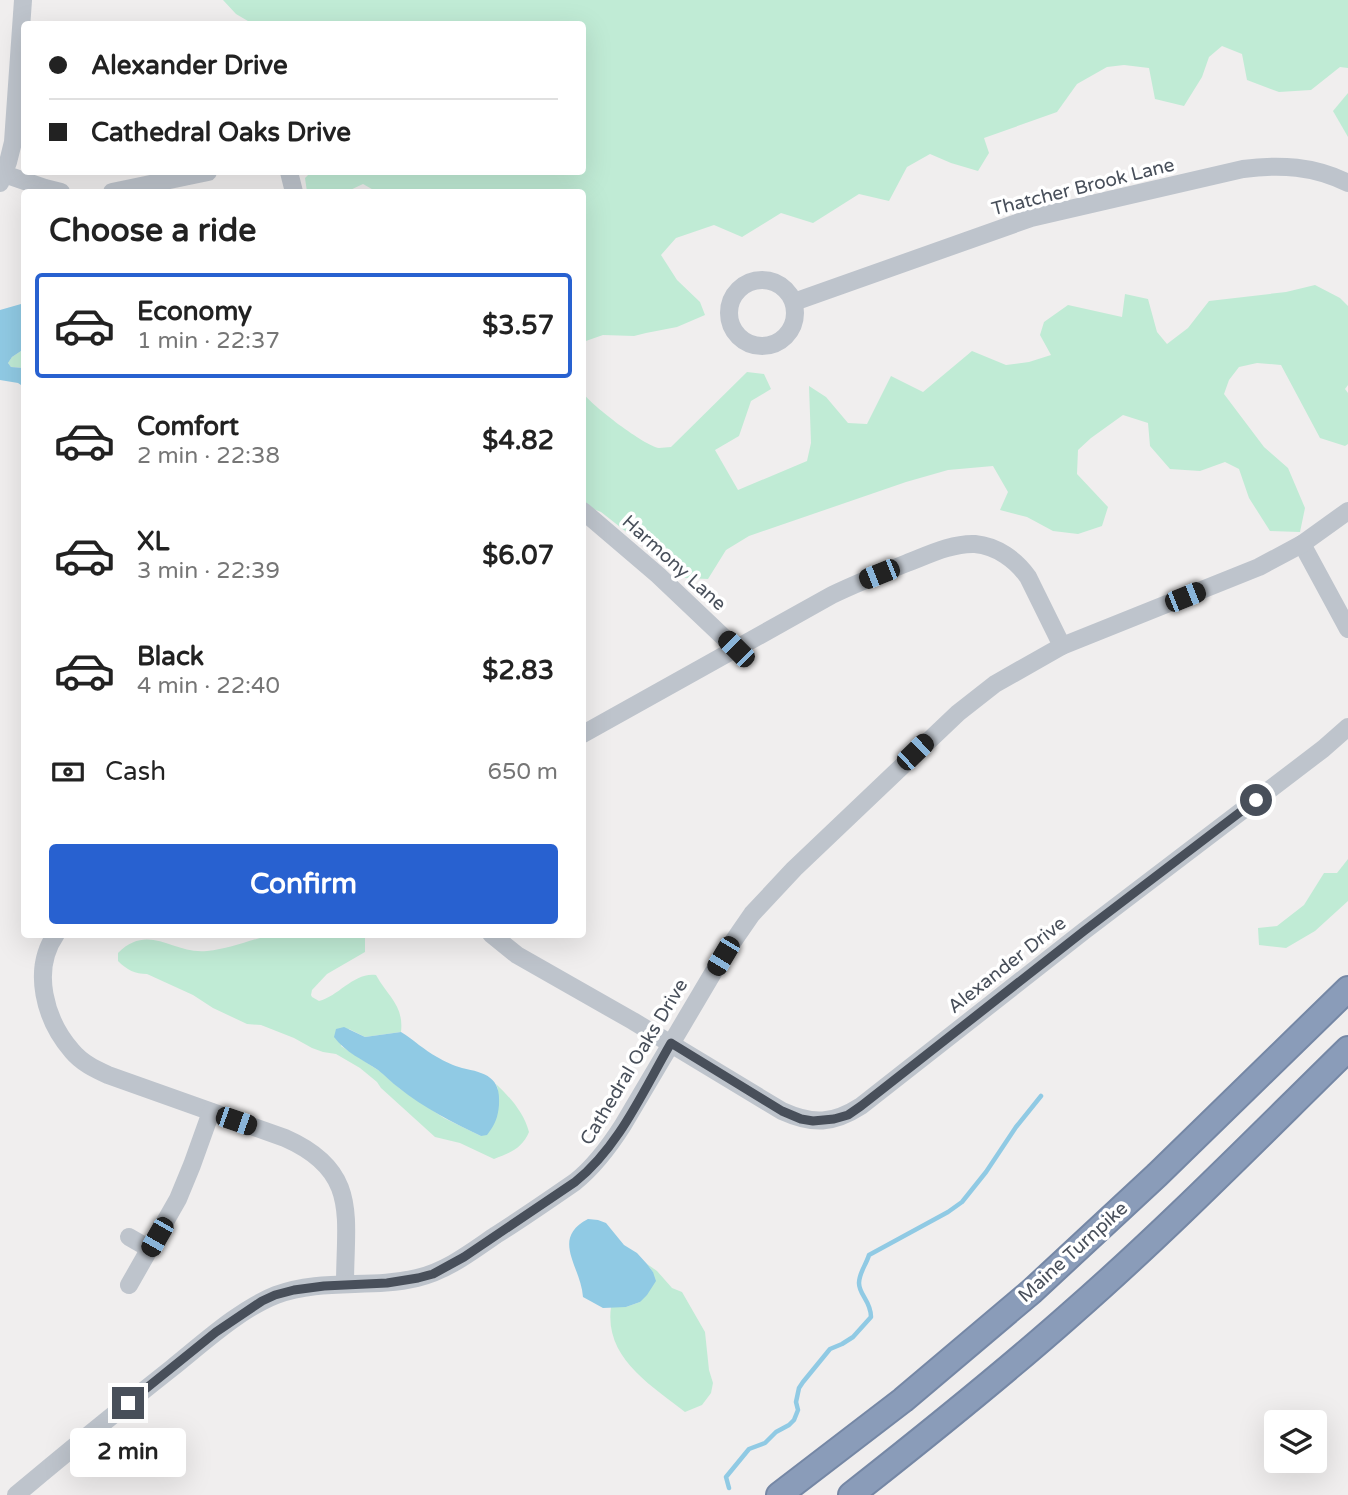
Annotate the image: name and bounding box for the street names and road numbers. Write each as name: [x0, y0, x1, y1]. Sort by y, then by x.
street label: Thatcher Brook Lane: [989, 154, 1177, 220]
street label: Harmony Lane: [618, 511, 730, 615]
street label: Alexander Drive: [944, 912, 1070, 1018]
street label: Cathedral Oaks Drive: [576, 975, 692, 1149]
street label: Maine Turnpike: [1014, 1197, 1132, 1307]

